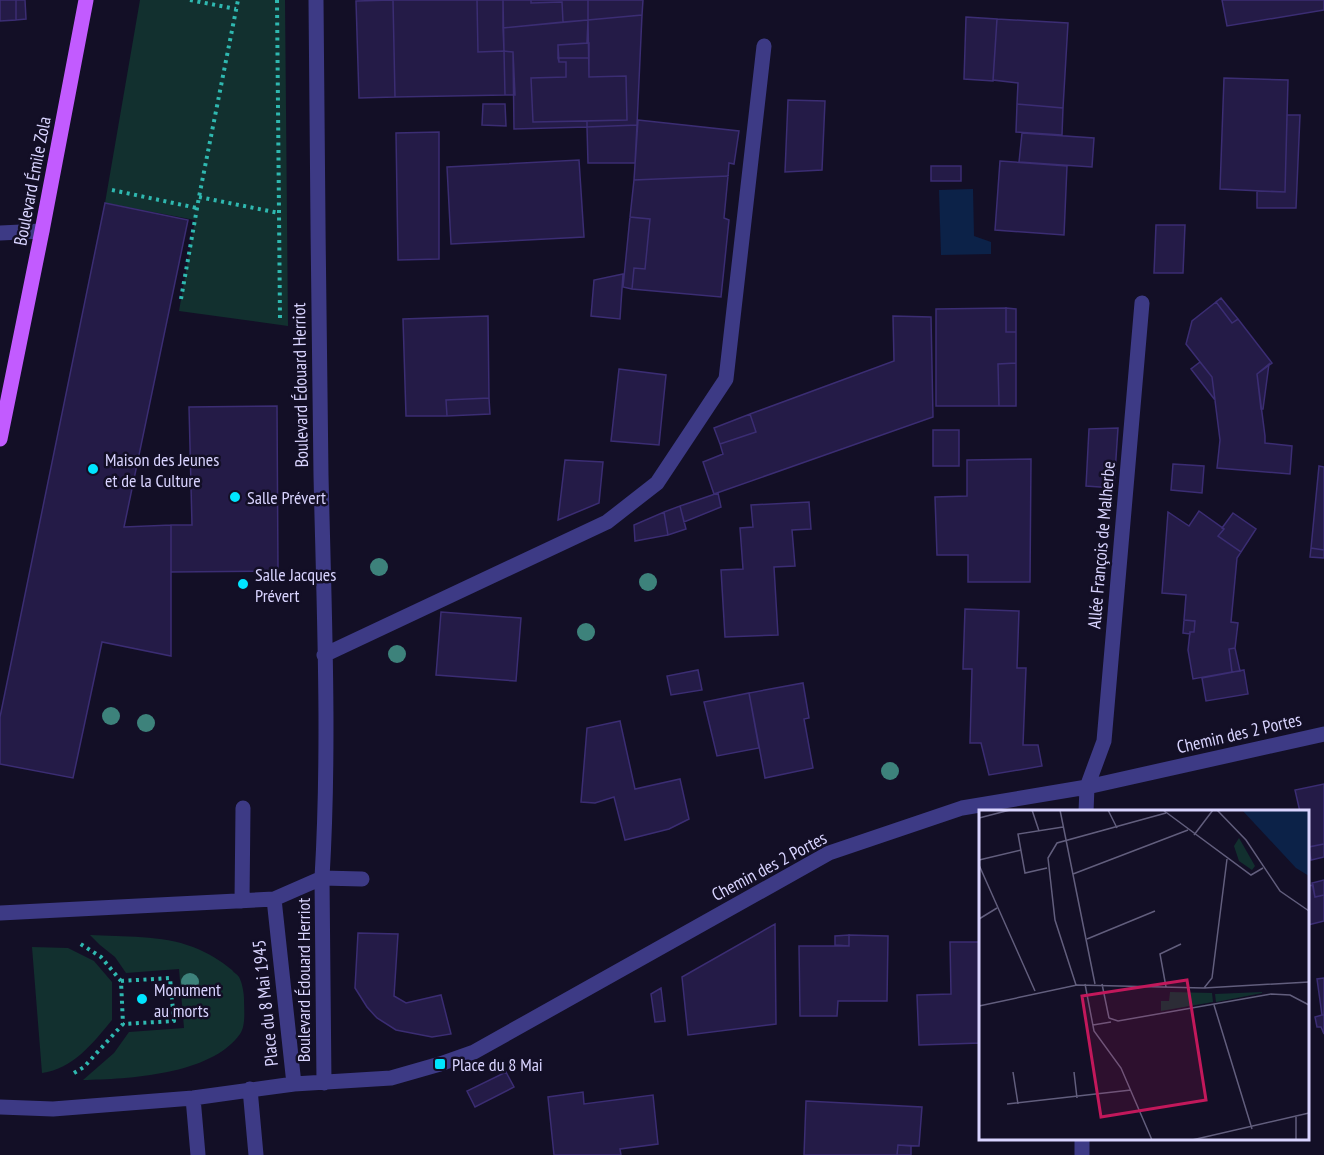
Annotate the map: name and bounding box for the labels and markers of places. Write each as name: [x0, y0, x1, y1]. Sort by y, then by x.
place label: Maison des Jeunes et de la Culture: [105, 448, 219, 492]
marker: Maison des Jeunes et de la Culture: [86, 462, 100, 476]
place label: Salle Prévert: [247, 486, 326, 509]
marker: Salle Prévert: [228, 490, 242, 504]
place label: Salle Jacques Prévert: [255, 563, 336, 607]
marker: Salle Jacques Prévert: [236, 577, 250, 591]
place label: Monument au morts: [154, 978, 221, 1022]
marker: Monument au morts: [135, 992, 149, 1006]
place label: Place du 8 Mai: [452, 1053, 543, 1076]
marker: Place du 8 Mai: [433, 1057, 447, 1071]

